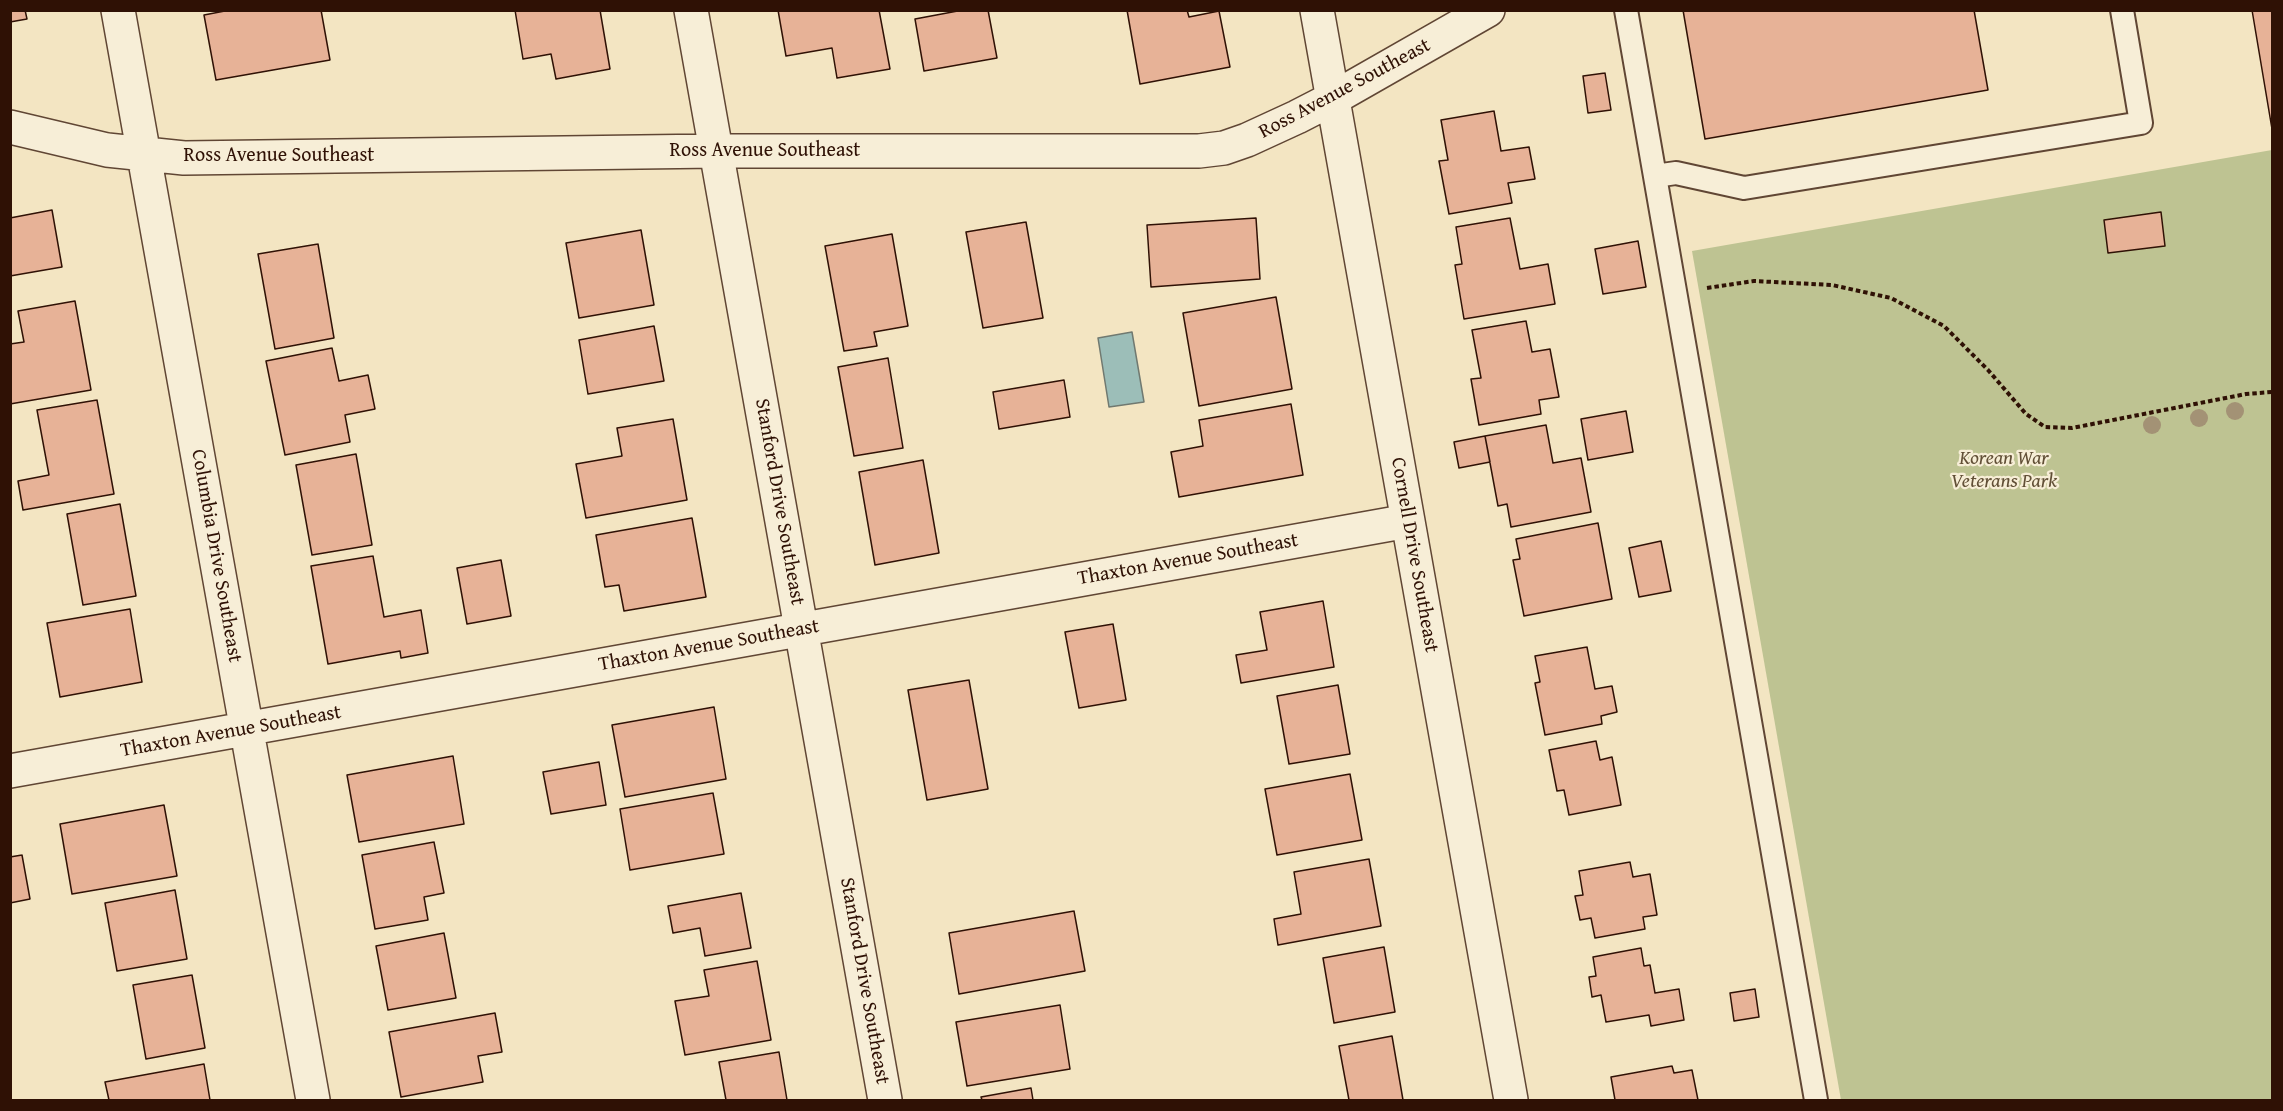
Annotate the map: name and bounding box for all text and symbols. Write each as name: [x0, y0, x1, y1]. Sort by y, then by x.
street label: Ross Avenue Southeast: [1255, 34, 1435, 144]
street label: Ross Avenue Southeast: [670, 139, 860, 163]
street label: Ross Avenue Southeast: [184, 144, 374, 168]
street label: Stanford Drive Southeast: [749, 397, 809, 607]
park label: Korean War Veterans Park: [1951, 447, 2057, 494]
street label: Columbia Drive Southeast: [185, 448, 247, 664]
street label: Cornell Drive Southeast: [1385, 456, 1443, 654]
street label: Thaxton Avenue Southeast: [1076, 529, 1300, 591]
street label: Thaxton Avenue Southeast: [597, 615, 821, 677]
street label: Thaxton Avenue Southeast: [119, 701, 343, 763]
street label: Stanford Drive Southeast: [834, 876, 894, 1086]

